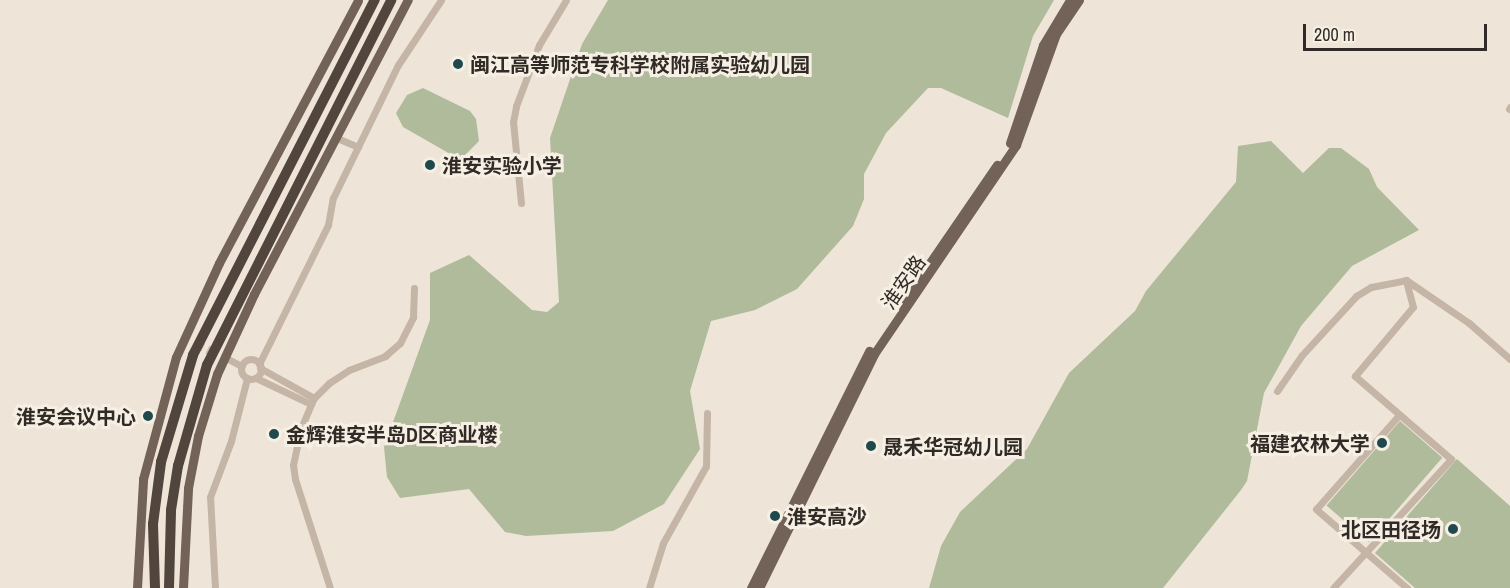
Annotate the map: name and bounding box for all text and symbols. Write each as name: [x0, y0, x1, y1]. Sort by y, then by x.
scale bar: [1306, 12, 1490, 50]
text: 200 m: [1314, 22, 1355, 47]
place label: 闽江高等师范专科学校附属实验幼儿园: [470, 52, 810, 76]
marker: 闽江高等师范专科学校附属实验幼儿园: [451, 57, 465, 71]
place label: 淮安实验小学: [442, 153, 562, 177]
marker: 淮安实验小学: [423, 158, 437, 172]
street label: 淮安路: [876, 251, 930, 313]
place label: 淮安会议中心: [16, 404, 136, 428]
marker: 淮安会议中心: [141, 409, 155, 423]
place label: 金辉淮安半岛D区商业楼: [286, 422, 498, 446]
marker: 金辉淮安半岛D区商业楼: [267, 427, 281, 441]
place label: 福建农林大学: [1250, 431, 1370, 455]
place label: 晟禾华冠幼儿园: [883, 434, 1023, 458]
marker: 福建农林大学: [1375, 436, 1389, 450]
marker: 晟禾华冠幼儿园: [864, 439, 878, 453]
place label: 淮安高沙: [787, 504, 867, 528]
marker: 淮安高沙: [768, 509, 782, 523]
place label: 北区田径场: [1341, 517, 1441, 541]
marker: 北区田径场: [1446, 522, 1460, 536]

